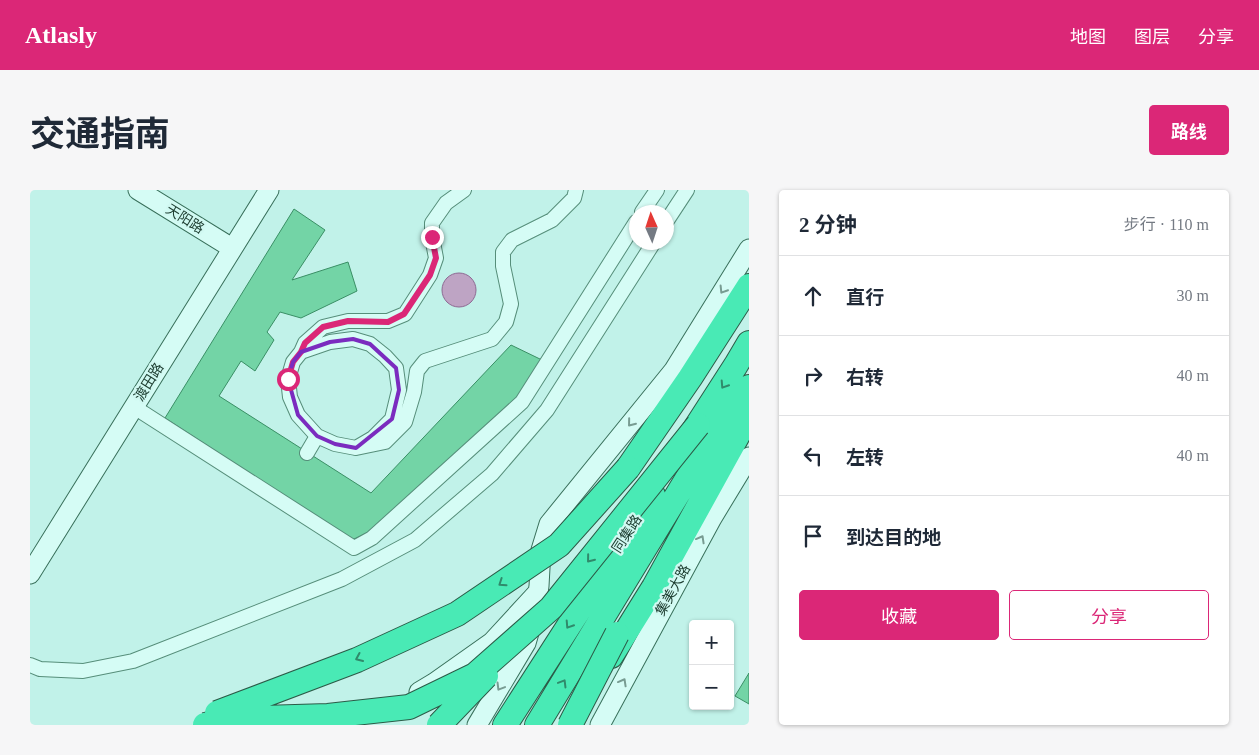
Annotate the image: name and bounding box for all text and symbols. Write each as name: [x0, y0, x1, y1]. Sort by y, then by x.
text: Atlasly: [25, 22, 97, 48]
text: 地图: [1070, 27, 1106, 47]
text: 图层: [1134, 27, 1170, 47]
text: 分享: [1198, 27, 1234, 47]
button: 路线: [1149, 105, 1229, 155]
text: 交通指南: [30, 115, 170, 154]
street label: 天阳路: [163, 202, 207, 236]
north arrow: [629, 205, 674, 250]
text: 2 分钟: [799, 213, 857, 237]
text: 步行 · 110 m: [1124, 216, 1209, 233]
route end: [421, 226, 444, 249]
icon: ahead: [799, 282, 827, 310]
one-way arrow: [720, 285, 730, 294]
text: 直行: [846, 287, 884, 308]
text: 30 m: [1177, 287, 1209, 304]
street label: 渡田路: [132, 360, 166, 404]
icon: right: [799, 362, 827, 390]
text: 右转: [846, 367, 884, 388]
text: 40 m: [1177, 367, 1209, 384]
route start: [277, 368, 300, 391]
one-way arrow: [720, 380, 730, 389]
one-way arrow: [627, 418, 636, 427]
icon: left: [799, 442, 827, 470]
text: 左转: [846, 447, 884, 468]
text: 40 m: [1177, 447, 1209, 464]
street label: 同集路: [609, 512, 645, 556]
icon: arrive: [799, 522, 827, 550]
text: 到达目的地: [846, 527, 941, 548]
one-way arrow: [694, 536, 704, 545]
one-way arrow: [587, 553, 596, 562]
street label: 集美大路: [653, 562, 693, 618]
one-way arrow: [499, 577, 508, 586]
button: 收藏: [799, 590, 999, 640]
button: 分享: [1009, 590, 1209, 640]
one-way arrow: [566, 619, 576, 628]
map controls: [689, 620, 734, 710]
button: +: [689, 620, 734, 665]
one-way arrow: [355, 652, 364, 663]
button: −: [689, 665, 734, 710]
one-way arrow: [617, 678, 627, 687]
one-way arrow: [556, 680, 566, 689]
one-way arrow: [496, 681, 506, 690]

